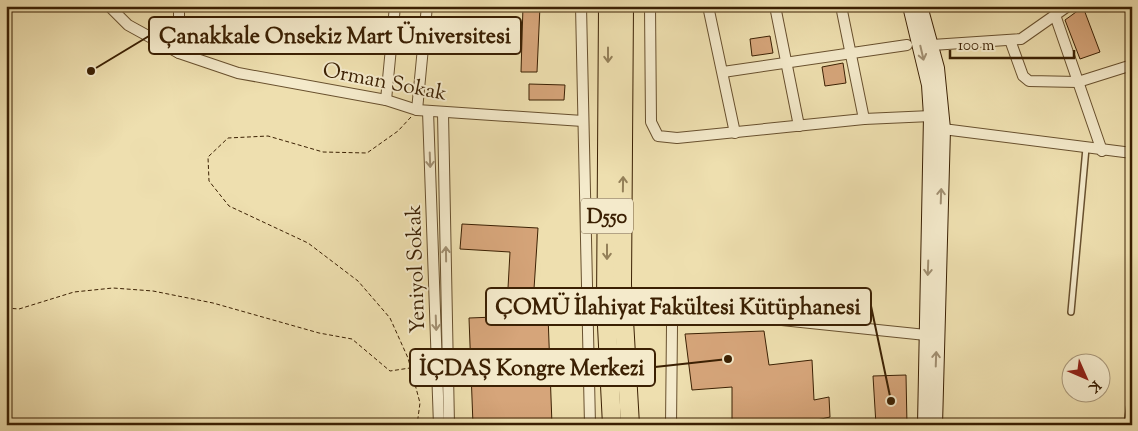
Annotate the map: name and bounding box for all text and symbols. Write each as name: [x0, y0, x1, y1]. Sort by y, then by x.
callout: Çanakkale Onsekiz Mart Üniversitesi: [149, 17, 521, 54]
text: Çanakkale Onsekiz Mart Üniversitesi: [159, 21, 512, 54]
scale bar: [950, 28, 1074, 60]
text: 100 m: [958, 36, 995, 57]
one-way arrow: [918, 45, 927, 61]
one-way arrow: [603, 46, 613, 63]
street label: Orman Sokak: [320, 56, 450, 110]
one-way arrow: [425, 152, 435, 168]
one-way arrow: [618, 176, 628, 192]
one-way arrow: [936, 188, 946, 204]
road number: D550: [581, 198, 633, 234]
street label: Yeniyol Sokak: [400, 203, 434, 334]
one-way arrow: [602, 244, 612, 260]
one-way arrow: [441, 246, 451, 262]
one-way arrow: [923, 259, 932, 275]
callout: ÇOMÜ İlahiyat Fakültesi Kütüphanesi: [486, 288, 871, 325]
text: ÇOMÜ İlahiyat Fakültesi Kütüphanesi: [495, 292, 861, 325]
one-way arrow: [431, 314, 440, 330]
callout: İÇDAŞ Kongre Merkezi: [410, 349, 655, 386]
one-way arrow: [932, 351, 941, 367]
text: İÇDAŞ Kongre Merkezi: [419, 353, 645, 386]
north arrow: [1060, 354, 1110, 404]
text: K: [1083, 375, 1104, 397]

